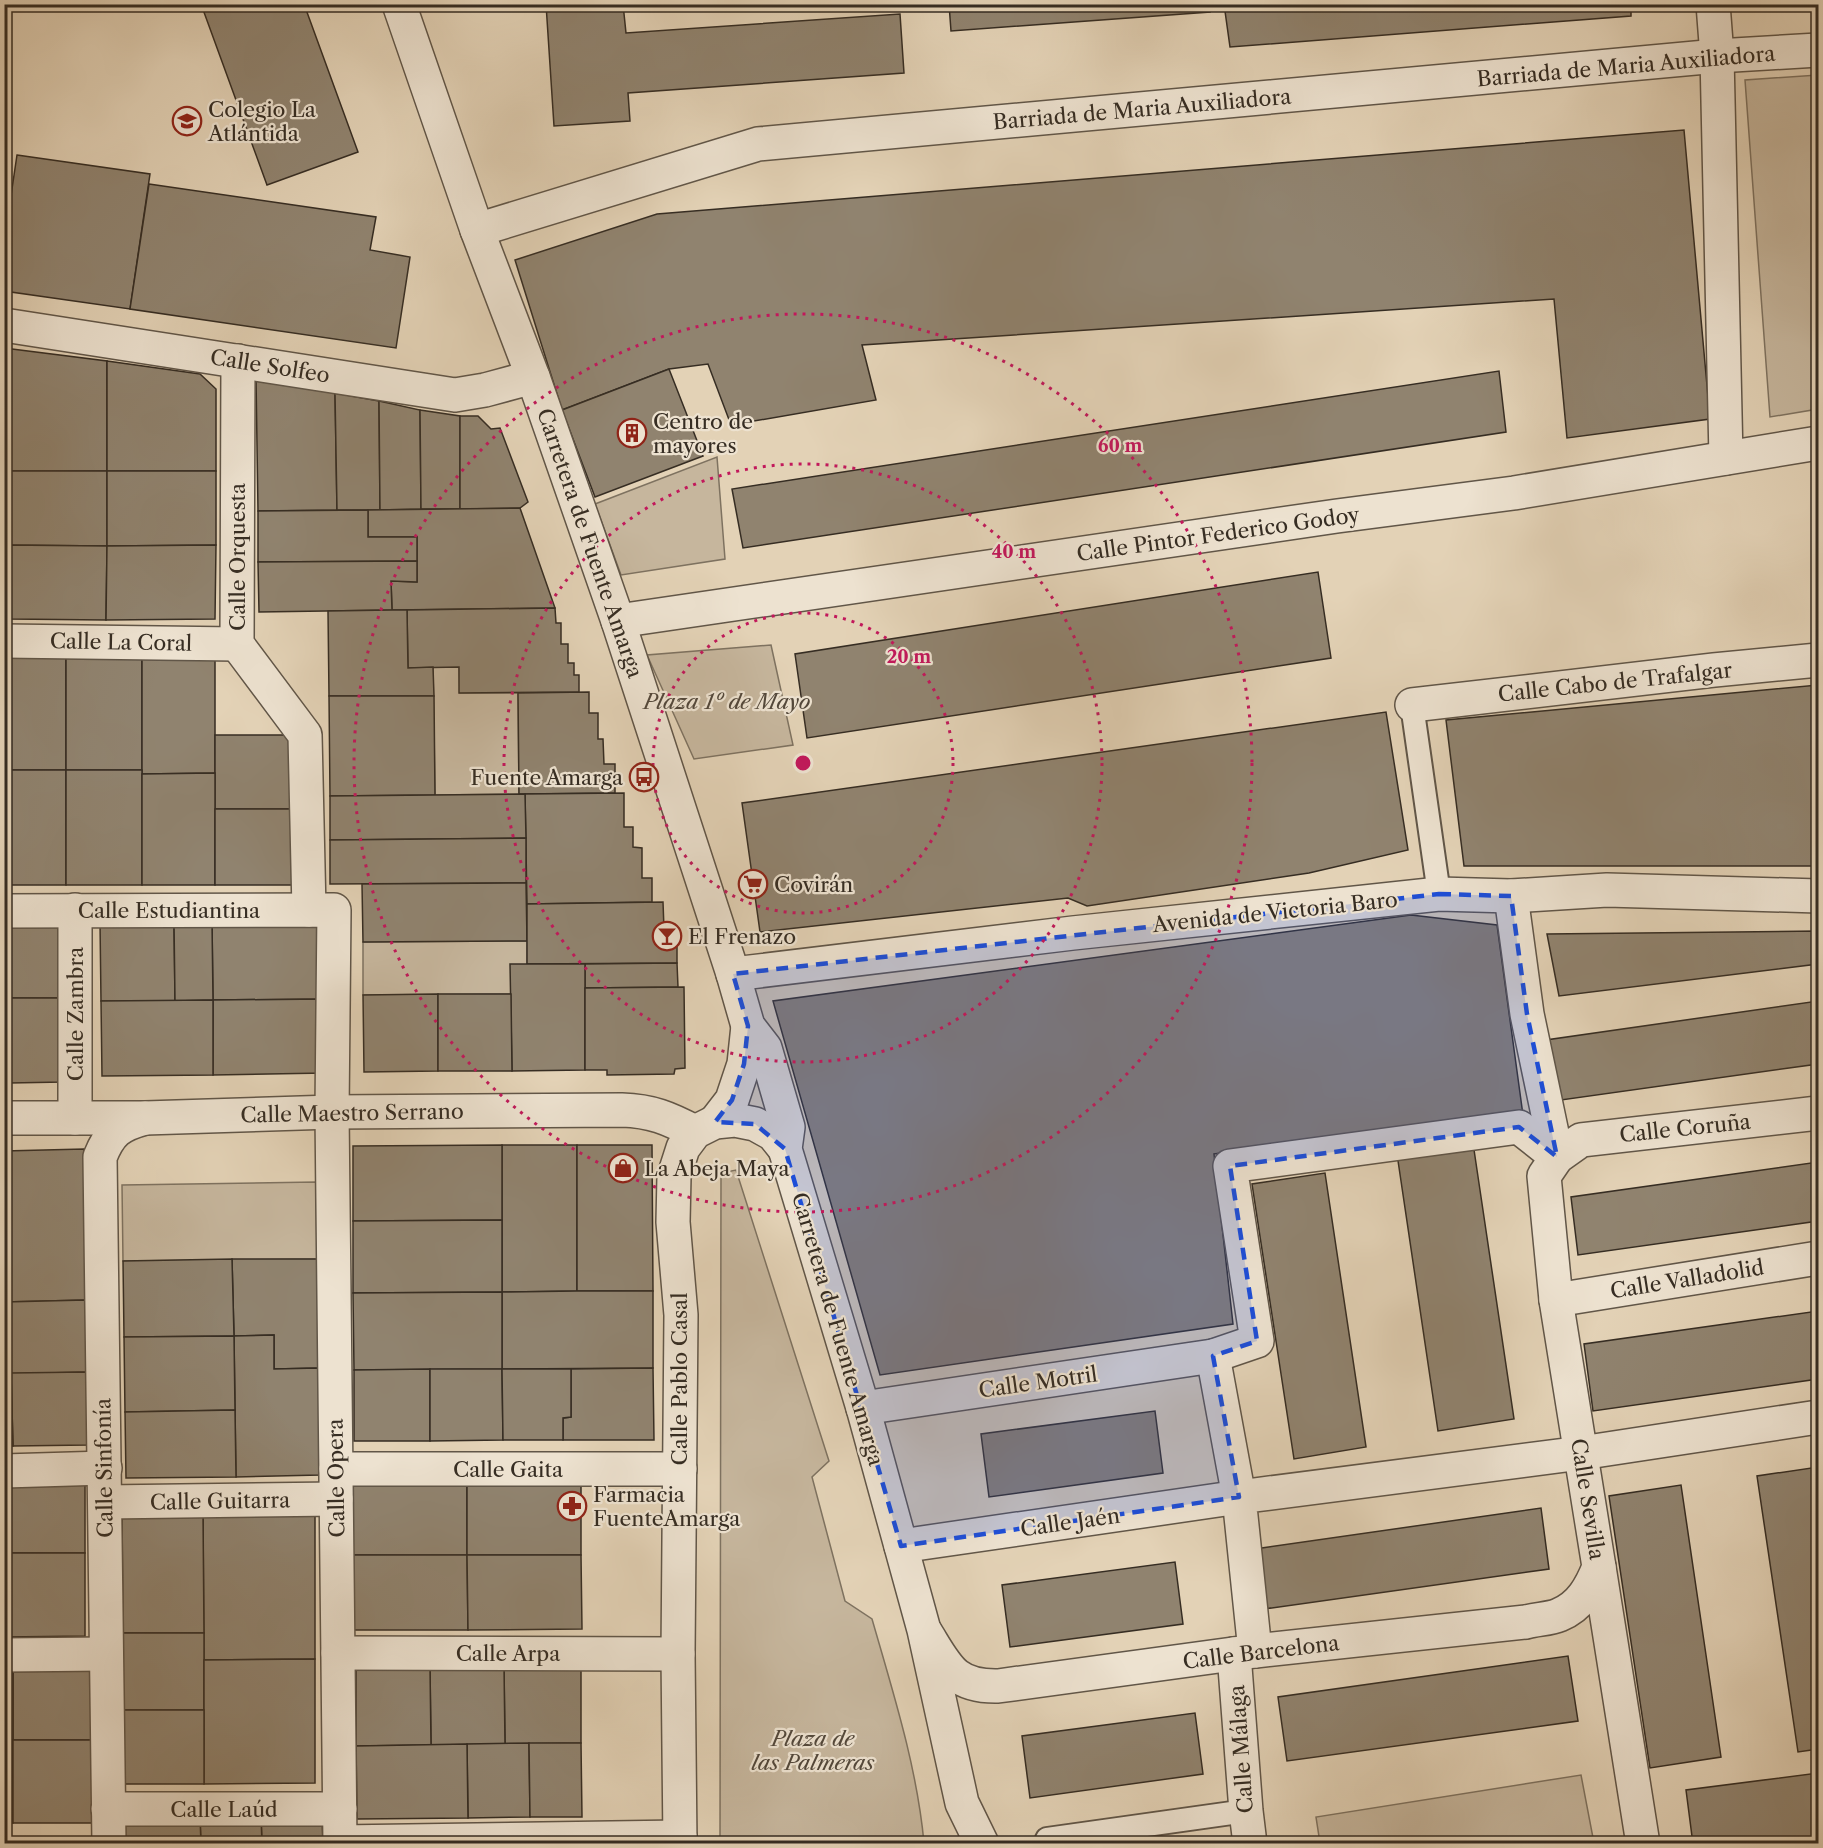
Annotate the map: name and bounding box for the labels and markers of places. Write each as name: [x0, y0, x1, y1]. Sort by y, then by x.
place label: Colegio La Atlántida: [207, 97, 317, 146]
school or university icon: Colegio La Atlántida: [171, 105, 203, 137]
place label: Centro de mayores: [653, 409, 753, 458]
building icon: Centro de mayores: [616, 417, 648, 449]
centre of rings: [793, 753, 813, 773]
bus stop icon: Fuente Amarga: [628, 761, 660, 793]
place label: Fuente Amarga: [471, 765, 624, 790]
supermarket icon: Covirán: [737, 868, 769, 900]
place label: Covirán: [774, 872, 853, 897]
bar icon: El Frenazo: [651, 920, 683, 952]
place label: El Frenazo: [688, 924, 796, 949]
shop icon: La Abeja Maya: [607, 1152, 639, 1184]
place label: La Abeja Maya: [644, 1156, 790, 1181]
place label: Farmacia FuenteAmarga: [593, 1482, 741, 1531]
pharmacy icon: Farmacia FuenteAmarga: [556, 1490, 588, 1522]

